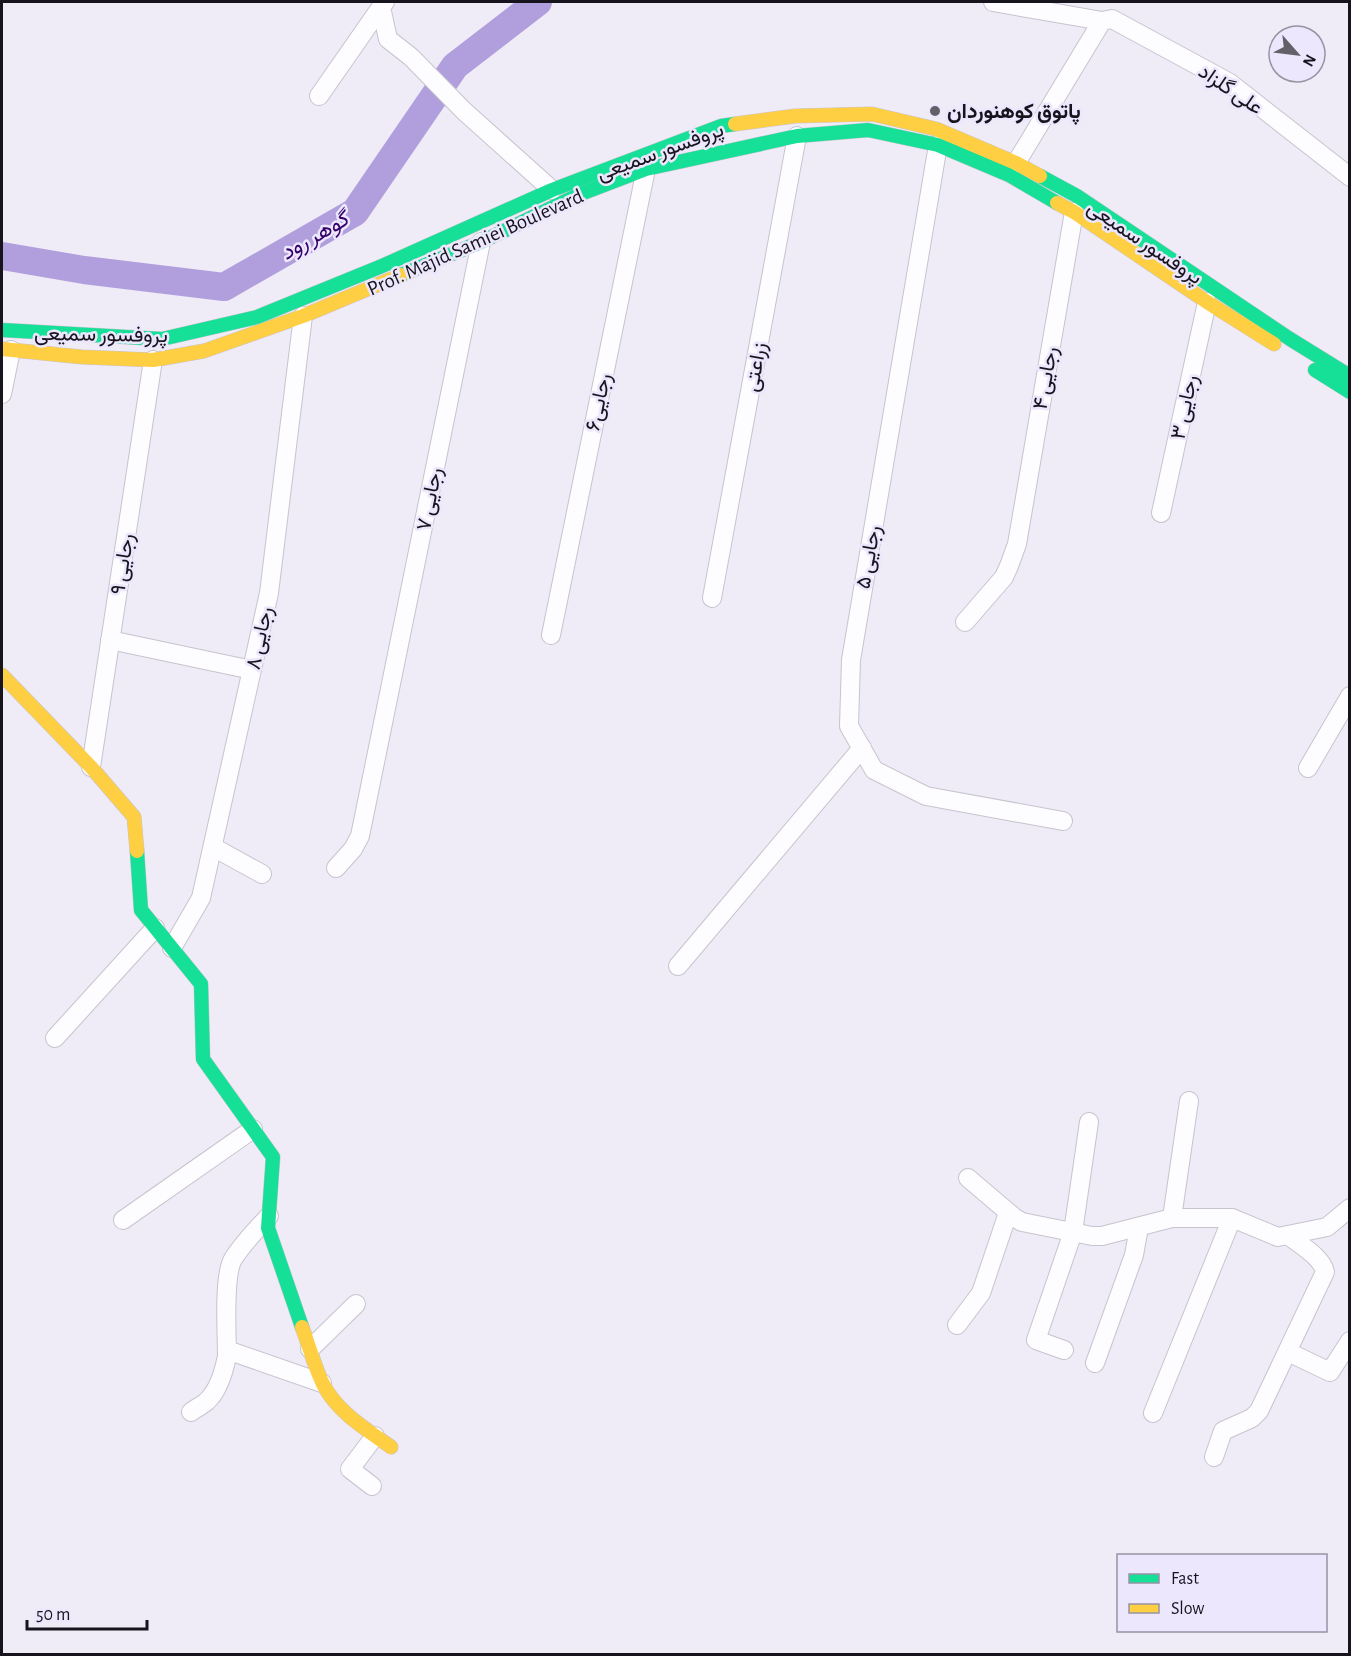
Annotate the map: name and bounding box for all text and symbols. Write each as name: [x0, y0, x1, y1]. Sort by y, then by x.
north arrow: [1267, 24, 1327, 84]
text: N: [1300, 52, 1319, 69]
street label: علی گلزاد: [1194, 60, 1267, 120]
place label: پاتوق کوهنوردان: [947, 101, 1081, 125]
marker: پاتوق کوهنوردان: [928, 104, 942, 118]
street label: پروفسور سمیعی: [594, 119, 728, 187]
street label: Prof. Majid Samiei Boulevard: [364, 185, 586, 300]
street label: پروفسور سمیعی: [1082, 196, 1206, 291]
water label: گوهر رود: [277, 206, 357, 266]
street label: پروفسور سمیعی: [34, 323, 168, 349]
street label: زراعتی: [741, 341, 772, 394]
street label: رجایی ۴: [1030, 345, 1063, 412]
street label: رجایی۶: [582, 371, 617, 433]
street label: رجایی ۳: [1167, 373, 1204, 442]
street label: رجایی ۷: [413, 466, 448, 533]
street label: رجایی ۵: [853, 524, 886, 591]
street label: رجایی ۹: [107, 532, 140, 597]
street label: رجایی ۸: [243, 605, 278, 672]
legend: [1117, 1554, 1327, 1632]
text: Fast: [1171, 1570, 1199, 1588]
scale bar: [27, 1593, 147, 1631]
text: Slow: [1171, 1600, 1204, 1618]
text: 50 m: [36, 1606, 70, 1624]

